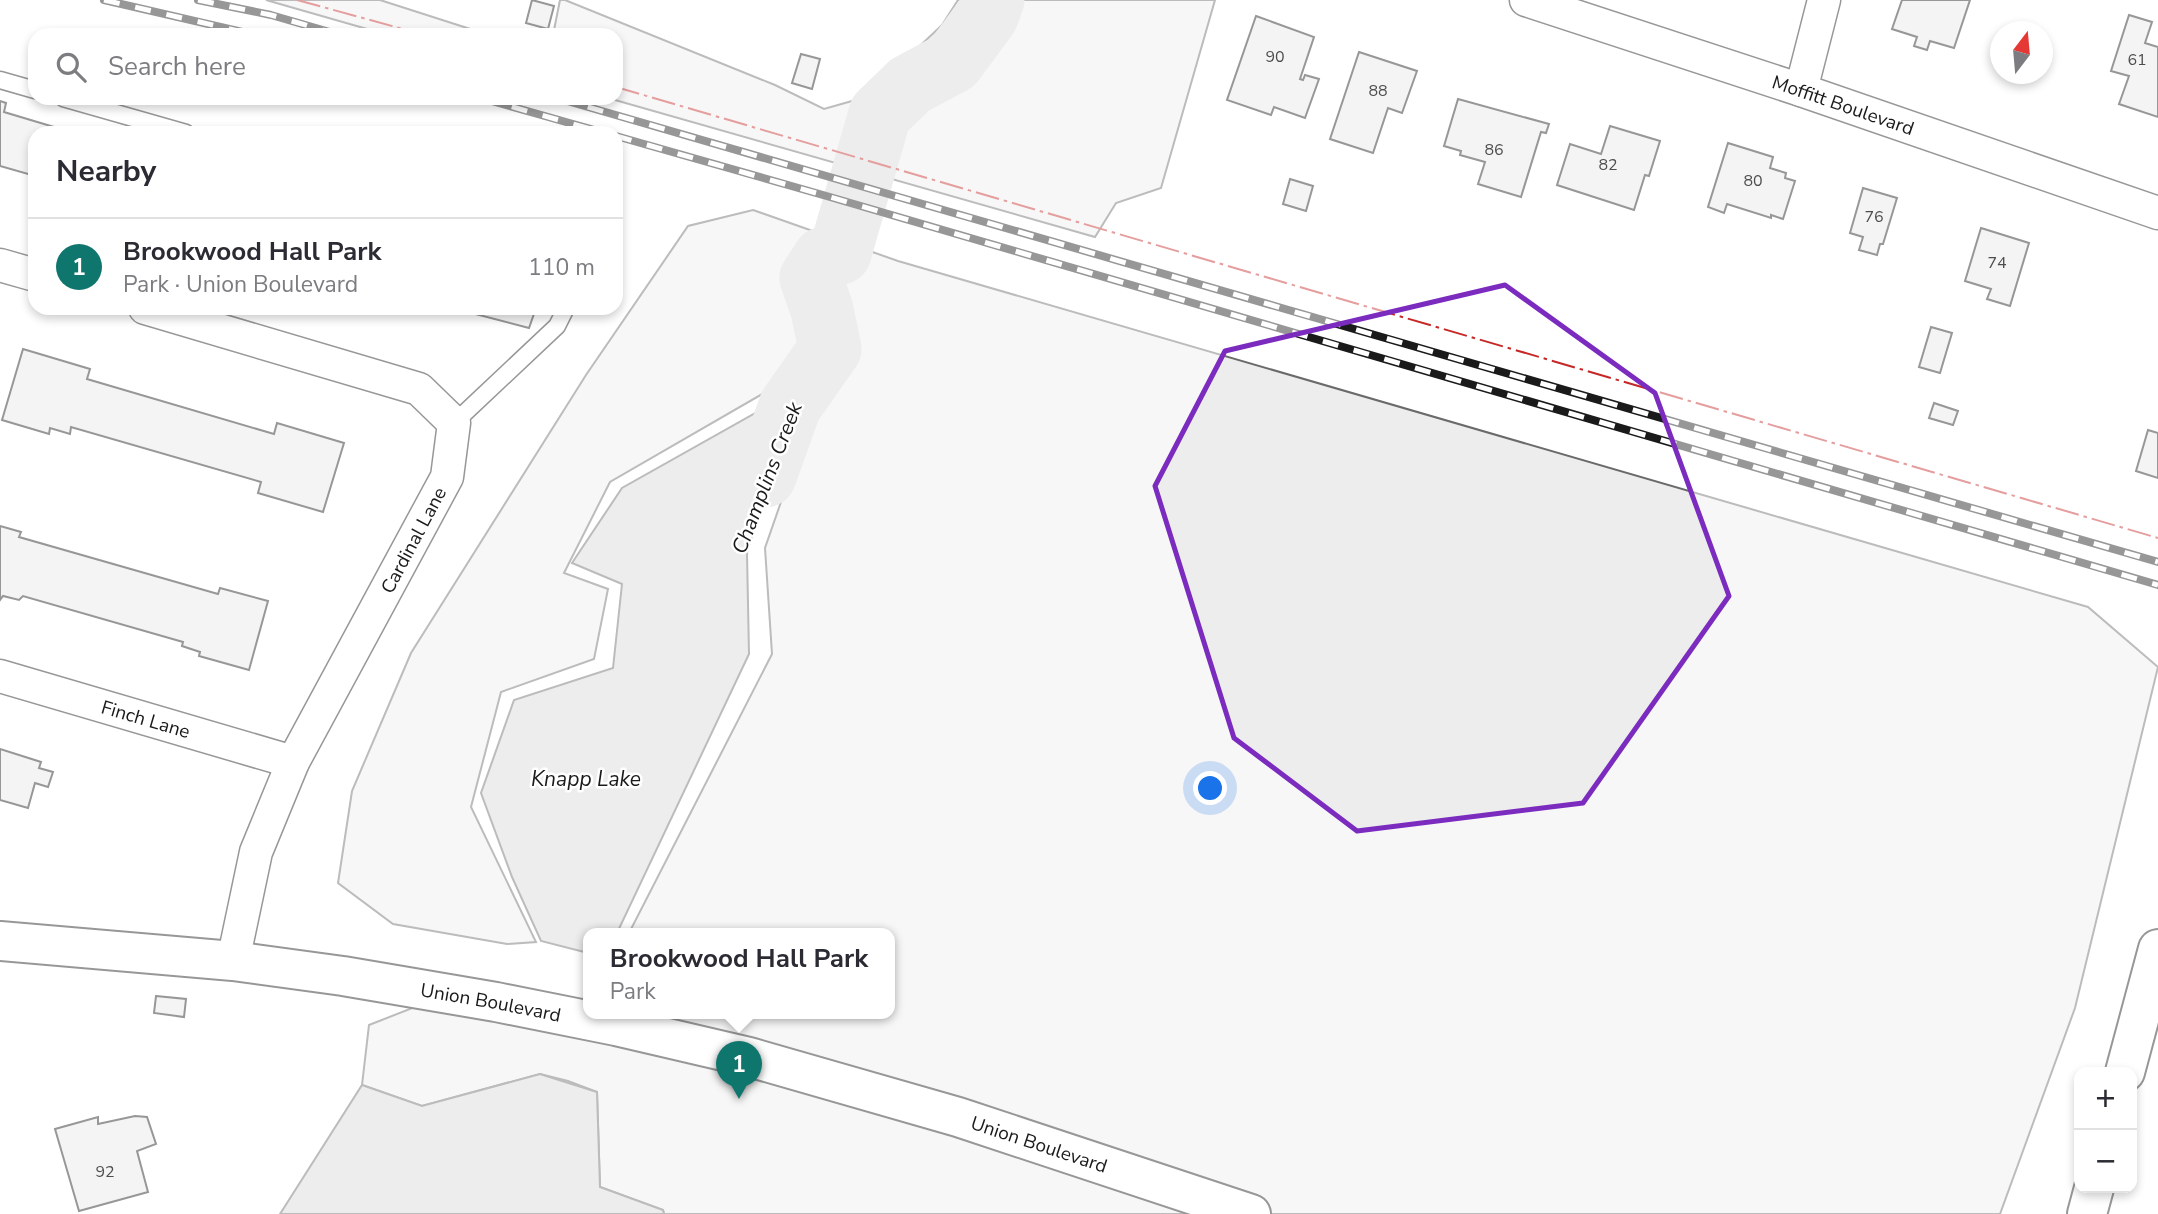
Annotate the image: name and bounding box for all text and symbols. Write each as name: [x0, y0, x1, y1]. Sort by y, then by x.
north arrow: [1990, 21, 2053, 84]
search box: [28, 28, 623, 105]
house number: 90: [1265, 46, 1285, 68]
icon: search: [52, 48, 90, 86]
text: Search here: [108, 49, 246, 84]
house number: 61: [2127, 49, 2147, 71]
street label: Moffitt Boulevard: [1769, 69, 1917, 142]
house number: 88: [1368, 80, 1388, 102]
house number: 86: [1484, 139, 1504, 161]
text: Nearby: [56, 151, 156, 192]
house number: 82: [1598, 154, 1618, 176]
house number: 80: [1743, 170, 1763, 192]
house number: 76: [1864, 206, 1884, 228]
text: Brookwood Hall Park: [123, 234, 381, 269]
text: 1: [72, 252, 86, 283]
text: 110 m: [528, 252, 595, 283]
house number: 74: [1987, 252, 2007, 274]
text: Park · Union Boulevard: [123, 269, 358, 300]
water label: Champlins Creek: [725, 398, 809, 558]
street label: Cardinal Lane: [375, 483, 453, 598]
street label: Finch Lane: [98, 694, 193, 745]
water label: Knapp Lake: [531, 765, 641, 793]
your location: [1193, 771, 1227, 805]
popup: [583, 928, 895, 1019]
text: Brookwood Hall Park: [610, 941, 868, 976]
text: Park: [610, 976, 656, 1007]
street label: Union Boulevard: [418, 977, 563, 1029]
pin: 1: [716, 1041, 762, 1099]
map controls: [2074, 1067, 2137, 1193]
button: +: [2074, 1067, 2137, 1130]
street label: Union Boulevard: [967, 1110, 1111, 1180]
button: −: [2074, 1130, 2137, 1193]
house number: 92: [95, 1161, 115, 1183]

